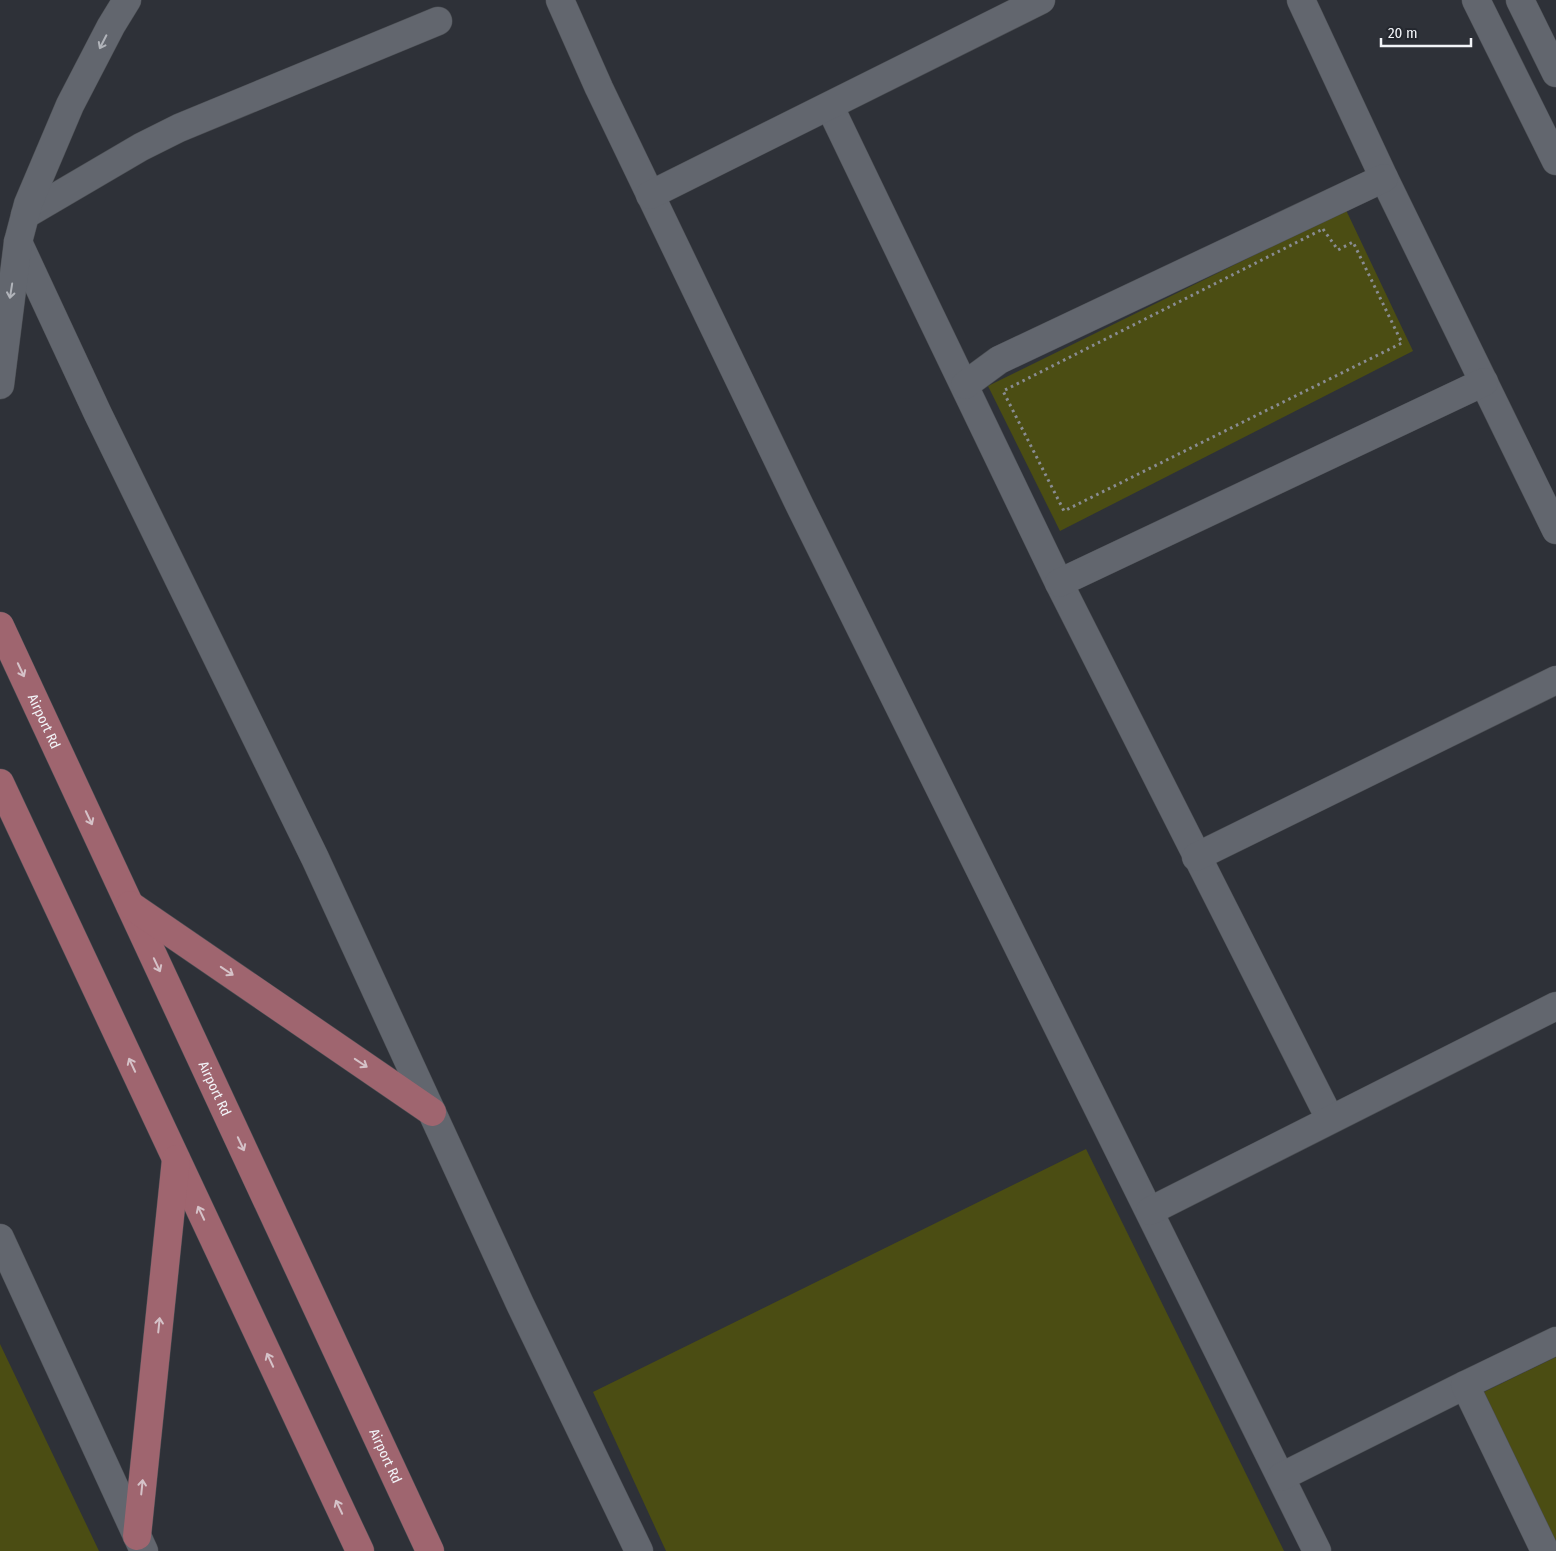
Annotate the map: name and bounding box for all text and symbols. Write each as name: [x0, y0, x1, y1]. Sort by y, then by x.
scale bar: [1381, 15, 1471, 47]
text: 20 m: [1388, 24, 1418, 42]
one-way arrow: [98, 34, 107, 49]
one-way arrow: [5, 283, 15, 299]
one-way arrow: [16, 662, 26, 677]
street label: Airport Rd: [24, 691, 64, 751]
one-way arrow: [85, 810, 94, 825]
one-way arrow: [153, 957, 163, 972]
one-way arrow: [220, 966, 234, 976]
one-way arrow: [127, 1058, 137, 1073]
street label: Airport Rd: [195, 1058, 235, 1119]
one-way arrow: [354, 1058, 368, 1068]
one-way arrow: [236, 1136, 246, 1151]
one-way arrow: [196, 1206, 206, 1221]
one-way arrow: [154, 1318, 164, 1334]
one-way arrow: [265, 1353, 275, 1368]
street label: Airport Rd: [366, 1426, 406, 1486]
one-way arrow: [137, 1479, 147, 1495]
one-way arrow: [334, 1500, 344, 1515]

